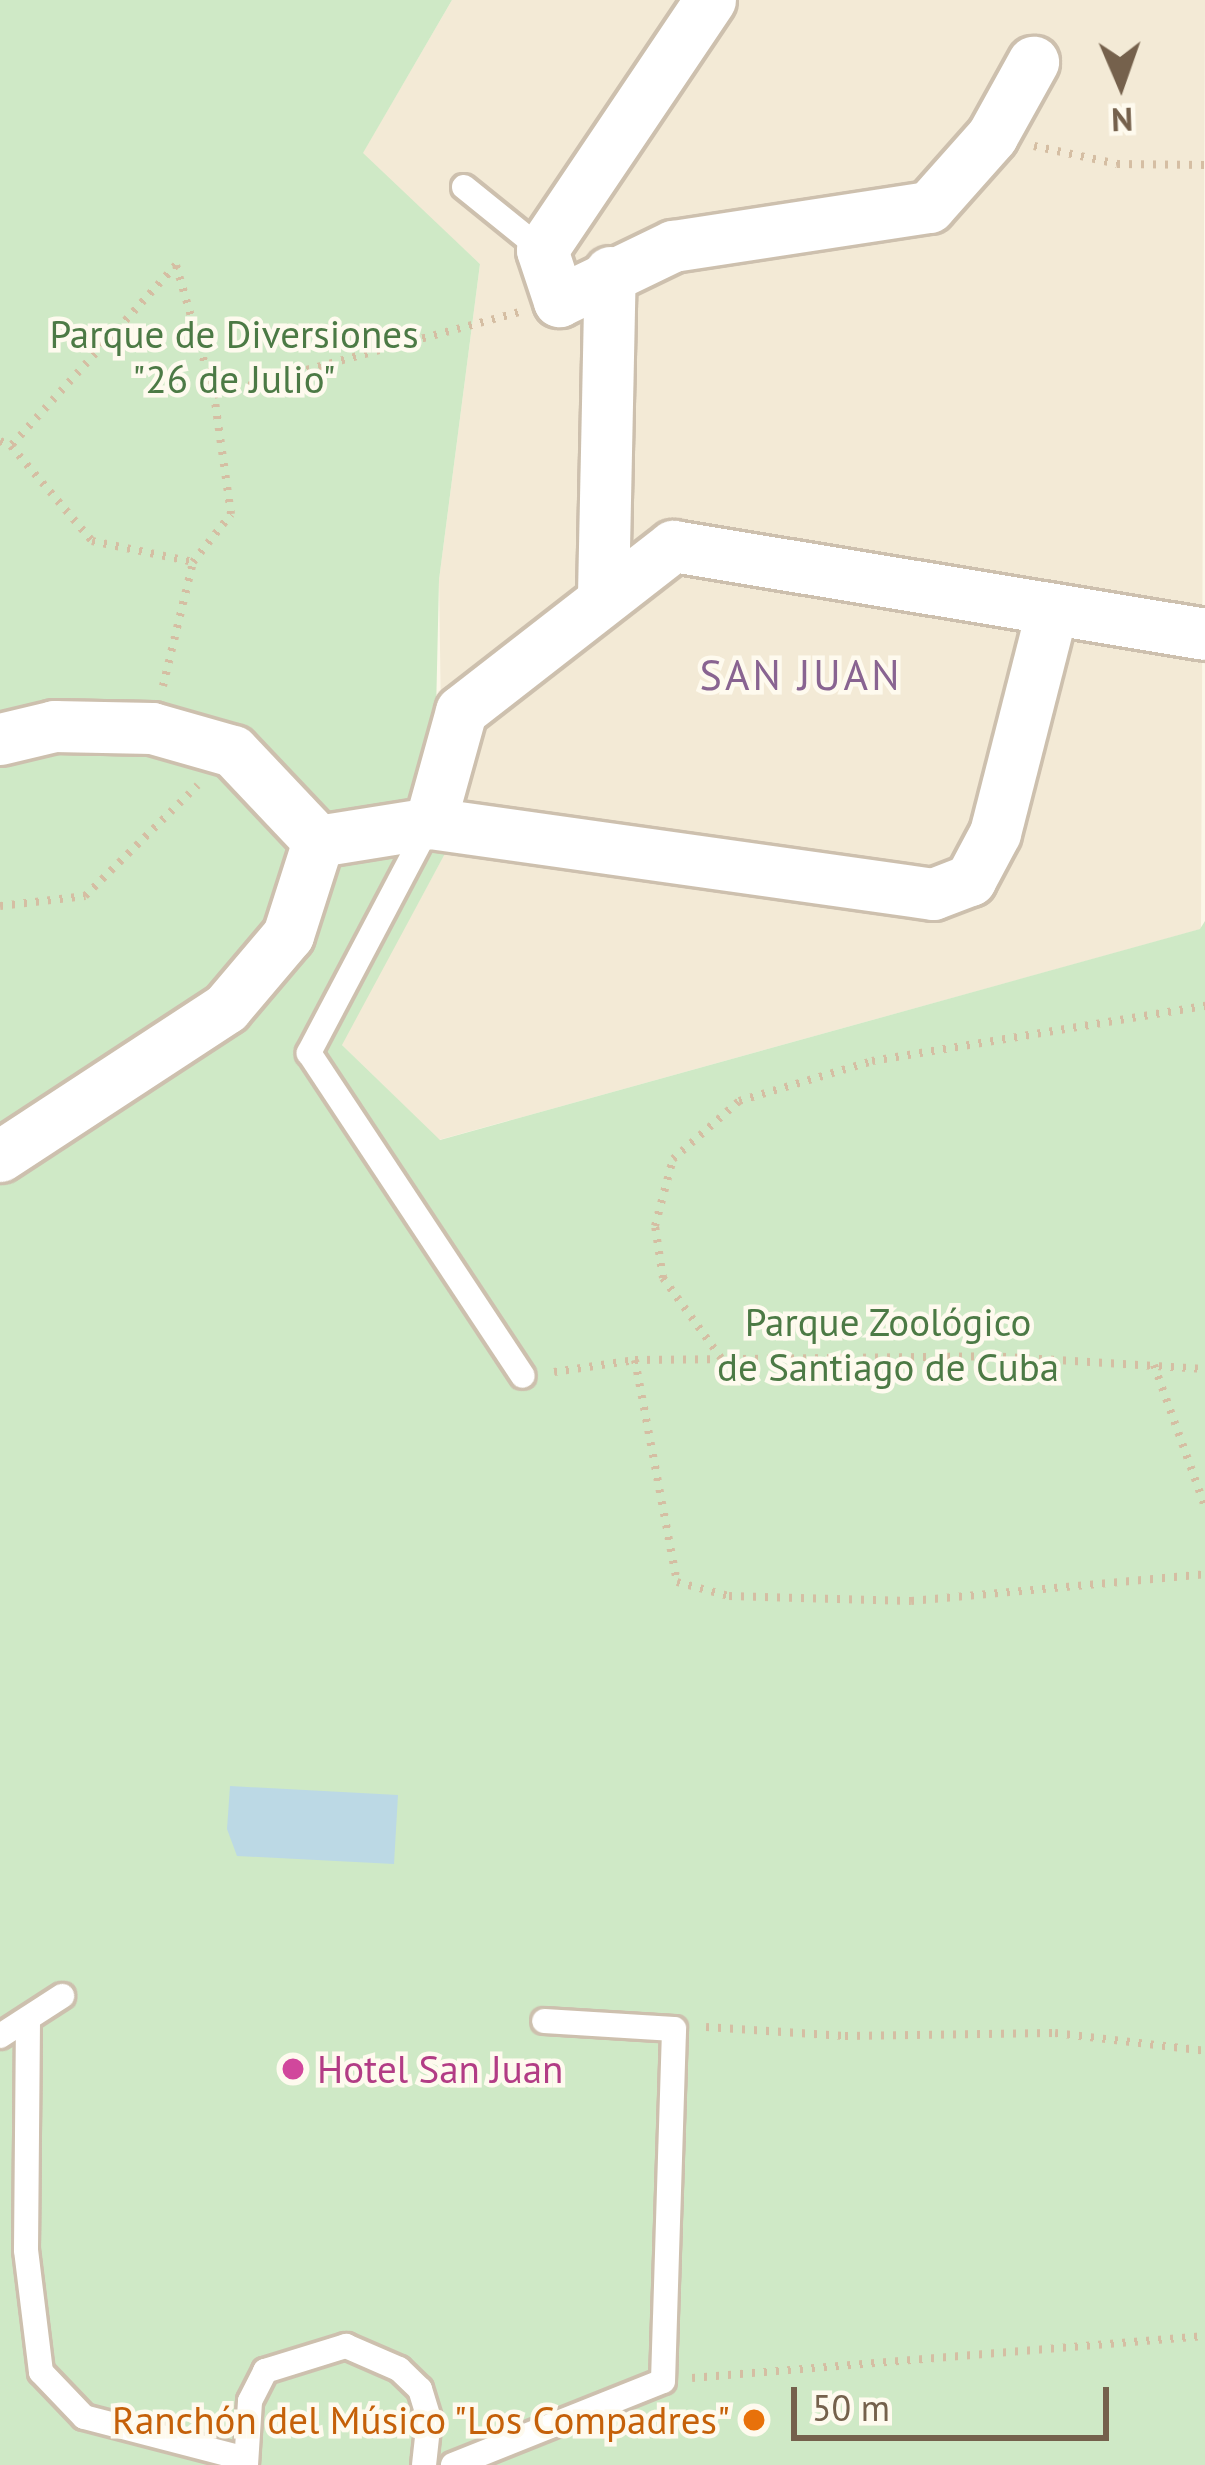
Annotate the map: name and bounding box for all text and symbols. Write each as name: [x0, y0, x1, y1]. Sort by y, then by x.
north arrow: [1061, 24, 1181, 144]
text: N: [1111, 99, 1134, 142]
park label: Parque de Diversiones "26 de Julio": [49, 312, 419, 403]
district label: SAN JUAN: [700, 650, 902, 700]
park label: Parque Zoológico de Santiago de Cuba: [717, 1300, 1059, 1391]
place label: Hotel San Juan: [317, 2046, 563, 2092]
marker: Hotel San Juan: [280, 2056, 306, 2082]
scale bar: [797, 2363, 1115, 2437]
text: 50 m: [812, 2384, 890, 2431]
place label: Ranchón del Músico "Los Compadres": [109, 2397, 730, 2443]
marker: Ranchón del Músico "Los Compadres": [741, 2407, 767, 2433]

